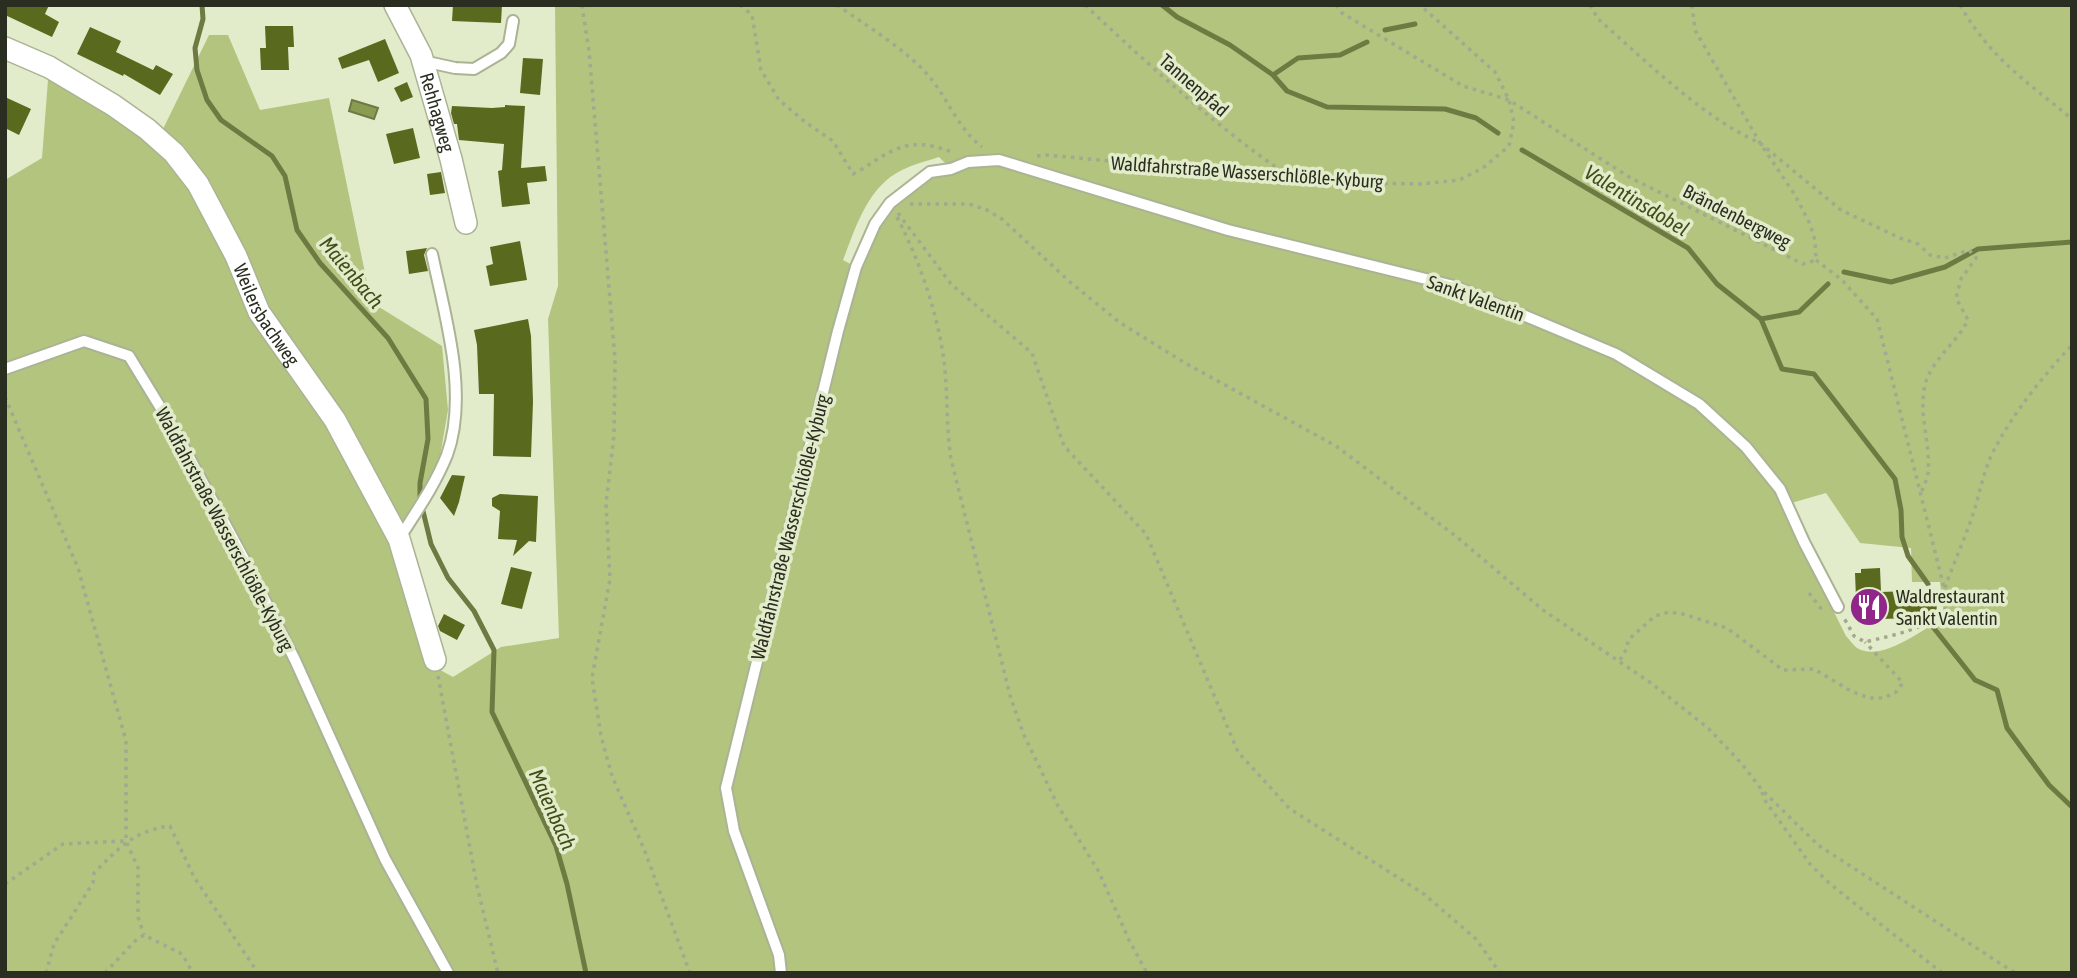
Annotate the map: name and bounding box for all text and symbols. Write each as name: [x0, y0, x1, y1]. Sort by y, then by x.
street label: Tannenpfad: [1155, 49, 1233, 121]
street label: Rehhagweg: [416, 70, 460, 155]
street label: Waldfahrstraße Wasserschlößle-Kyburg: [1110, 152, 1385, 193]
water label: Valentinsdobel: [1580, 159, 1694, 241]
street label: Brändenbergweg: [1679, 179, 1795, 253]
water label: Maienbach: [315, 231, 389, 313]
street label: Weilersbachweg: [229, 260, 305, 370]
street label: Sankt Valentin: [1424, 270, 1528, 326]
street label: Waldfahrstraße Wasserschlößle-Kyburg: [746, 391, 834, 662]
street label: Waldfahrstraße Wasserschlößle-Kyburg: [151, 403, 299, 655]
place label: Waldrestaurant Sankt Valentin: [1896, 585, 2005, 629]
restaurant icon: Waldrestaurant Sankt Valentin: [1848, 586, 1890, 628]
water label: Maienbach: [525, 765, 581, 853]

